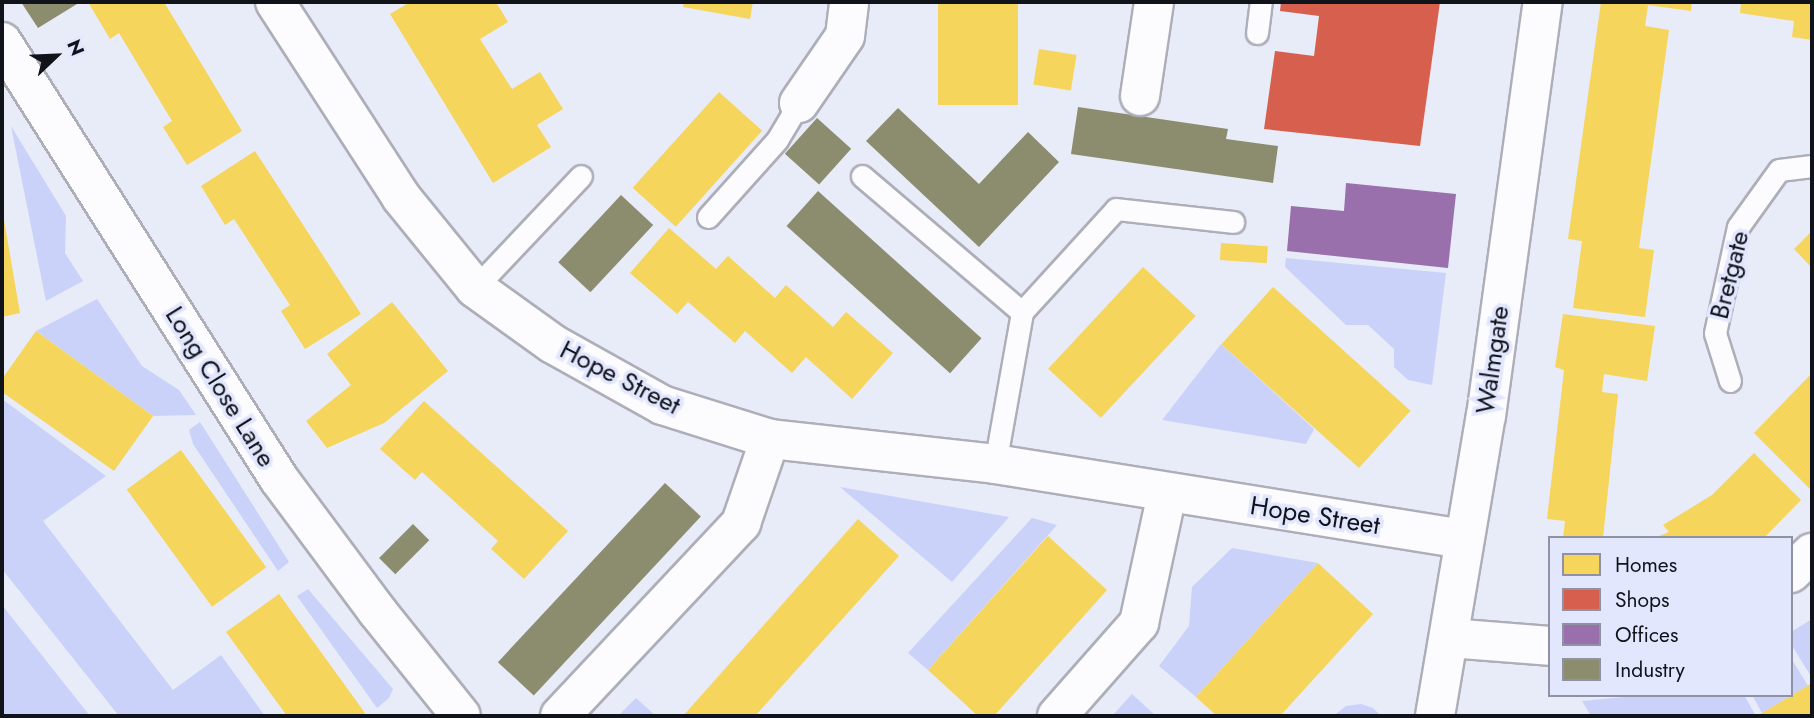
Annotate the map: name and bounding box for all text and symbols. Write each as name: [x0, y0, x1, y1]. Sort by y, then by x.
north arrow: [21, 21, 91, 91]
text: N: [60, 35, 91, 60]
street label: Bretgate: [1704, 228, 1756, 322]
street label: Long Close Lane: [158, 301, 282, 473]
street label: Walmgate: [1470, 304, 1516, 416]
street label: Hope Street: [555, 334, 685, 422]
street label: Hope Street: [1248, 490, 1382, 542]
legend: [1548, 536, 1793, 697]
text: Homes: [1615, 550, 1677, 580]
text: Shops: [1615, 585, 1669, 615]
text: Offices: [1615, 620, 1678, 650]
text: Industry: [1615, 655, 1685, 685]

